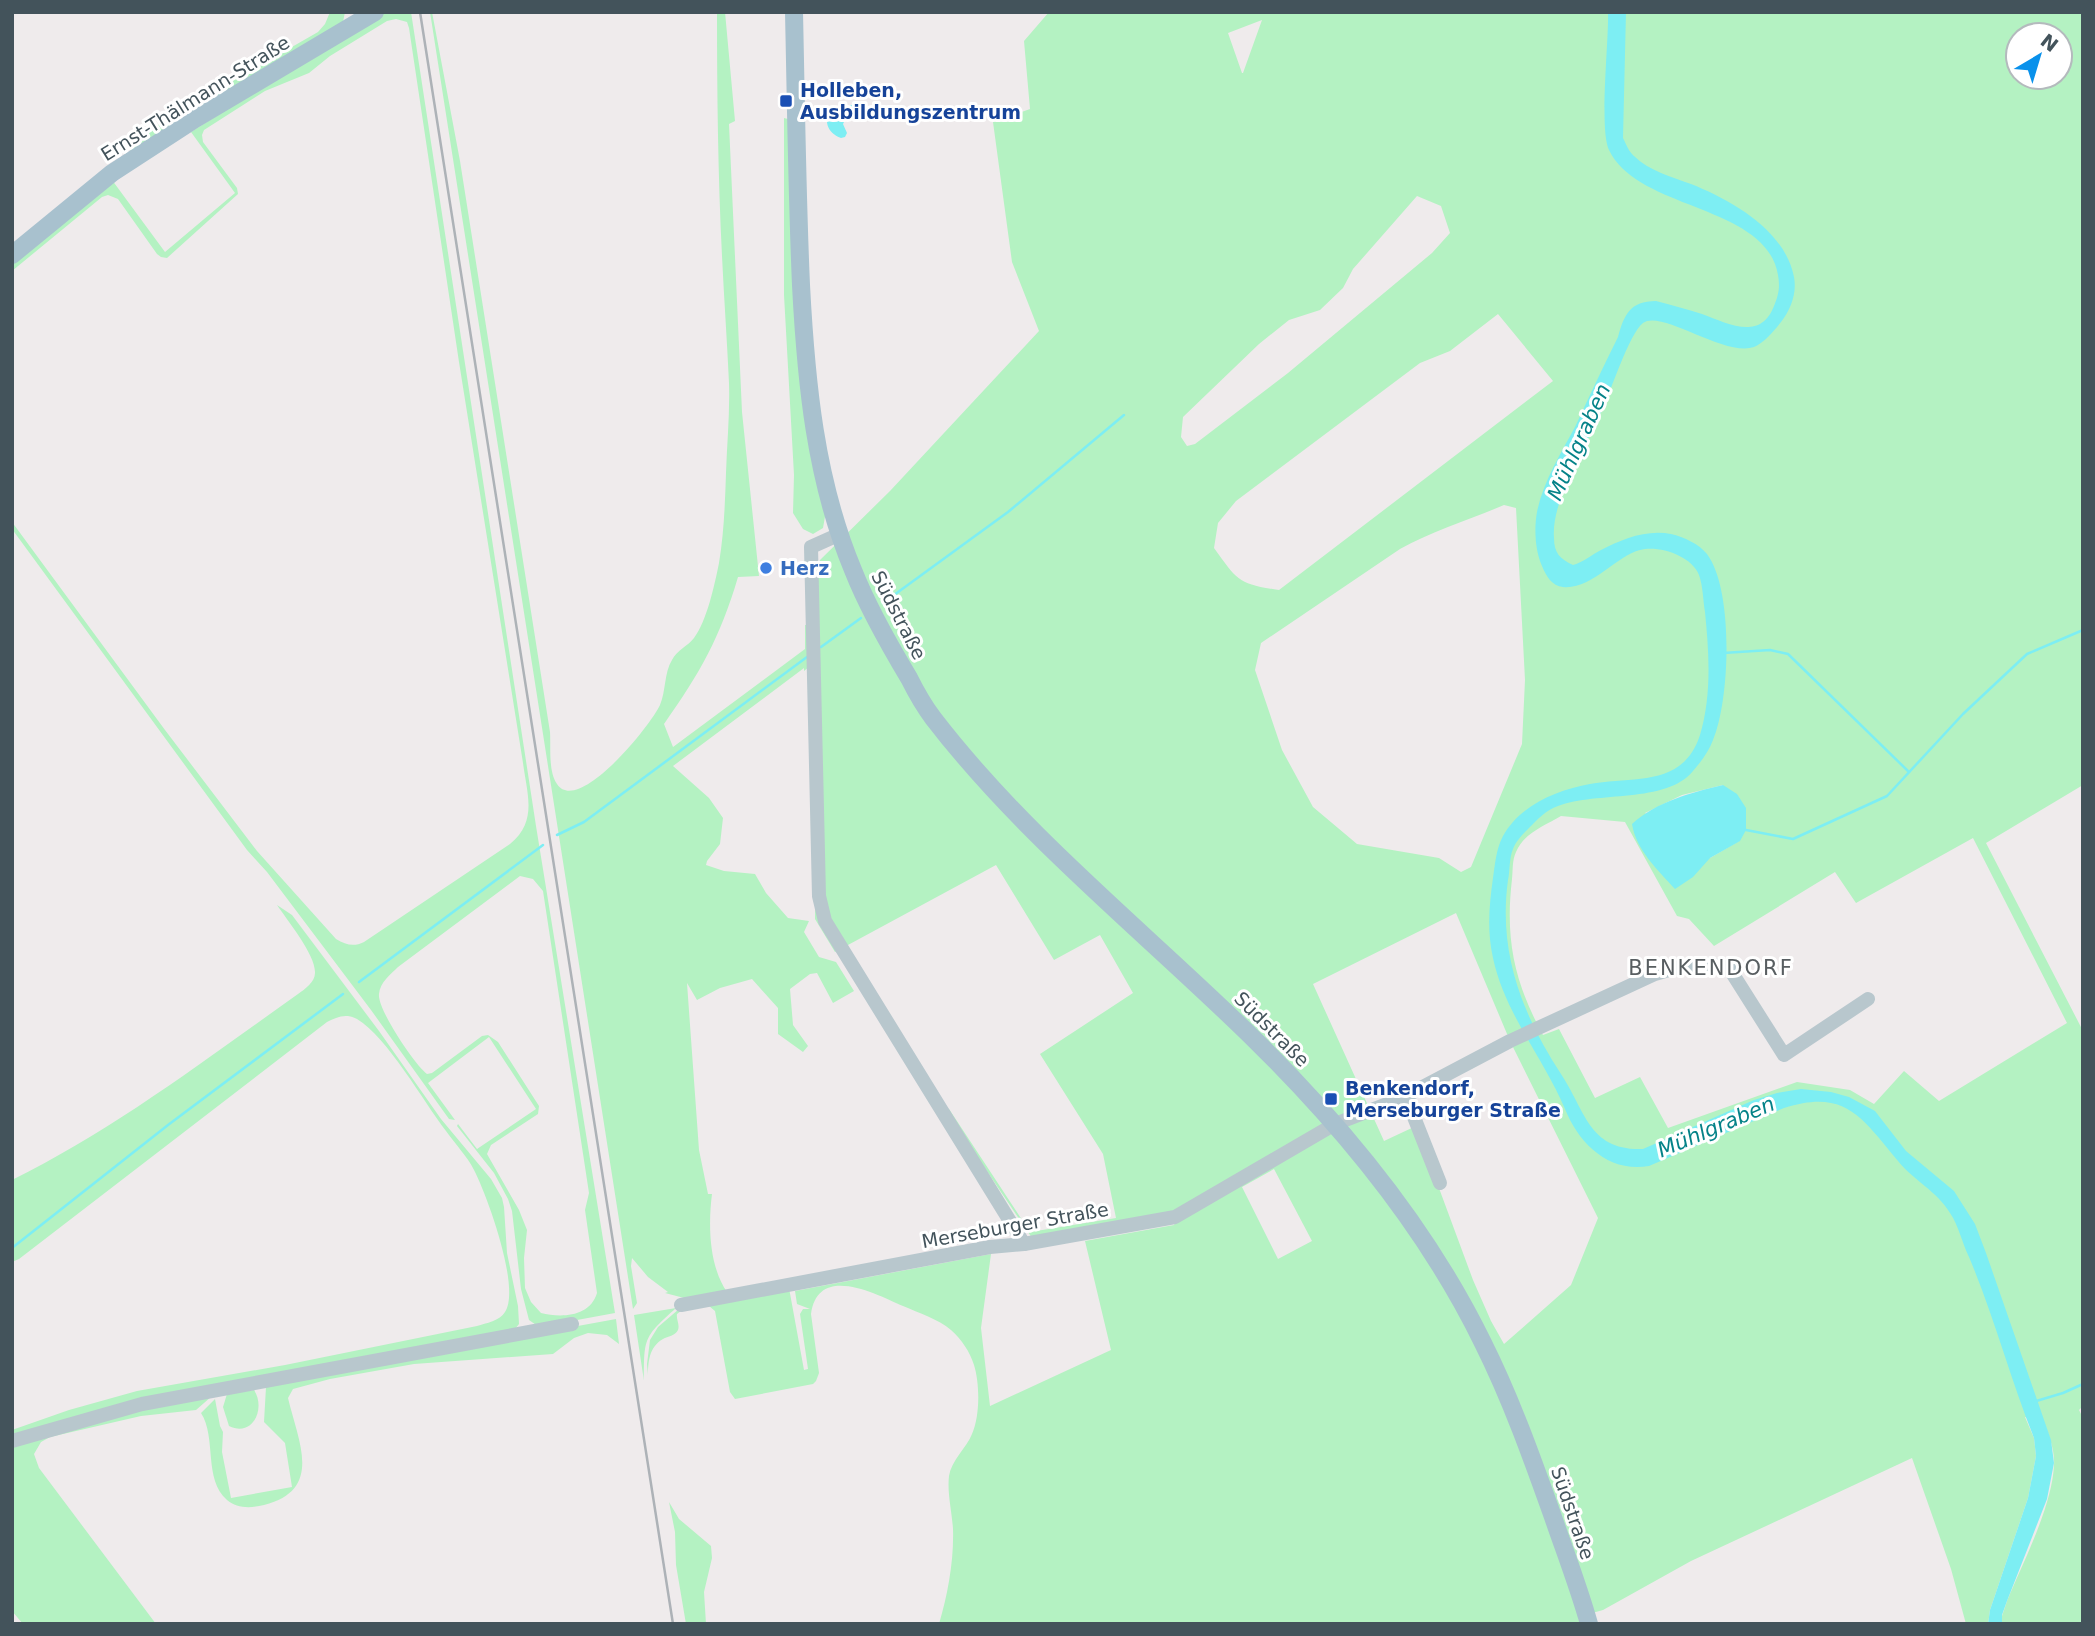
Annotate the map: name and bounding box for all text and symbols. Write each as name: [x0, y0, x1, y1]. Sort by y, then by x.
north arrow: [2004, 21, 2074, 91]
text: N: [2036, 29, 2063, 56]
street label: Ernst-Thälmann-Straße: [97, 31, 293, 165]
place label: Holleben, Ausbildungszentrum: [800, 79, 1021, 123]
marker: Holleben, Ausbildungszentrum: [778, 93, 794, 109]
water label: Mühlgraben: [1543, 380, 1615, 504]
place label: Herz: [780, 557, 829, 579]
marker: Herz: [758, 560, 774, 576]
street label: Südstraße: [867, 567, 931, 663]
district label: BENKENDORF: [1628, 956, 1794, 980]
street label: Südstraße: [1230, 987, 1314, 1071]
place label: Benkendorf, Merseburger Straße: [1345, 1077, 1561, 1121]
marker: Benkendorf, Merseburger Straße: [1323, 1091, 1339, 1107]
water label: Mühlgraben: [1654, 1092, 1778, 1162]
street label: Merseburger Straße: [920, 1198, 1110, 1252]
street label: Südstraße: [1547, 1464, 1599, 1562]

